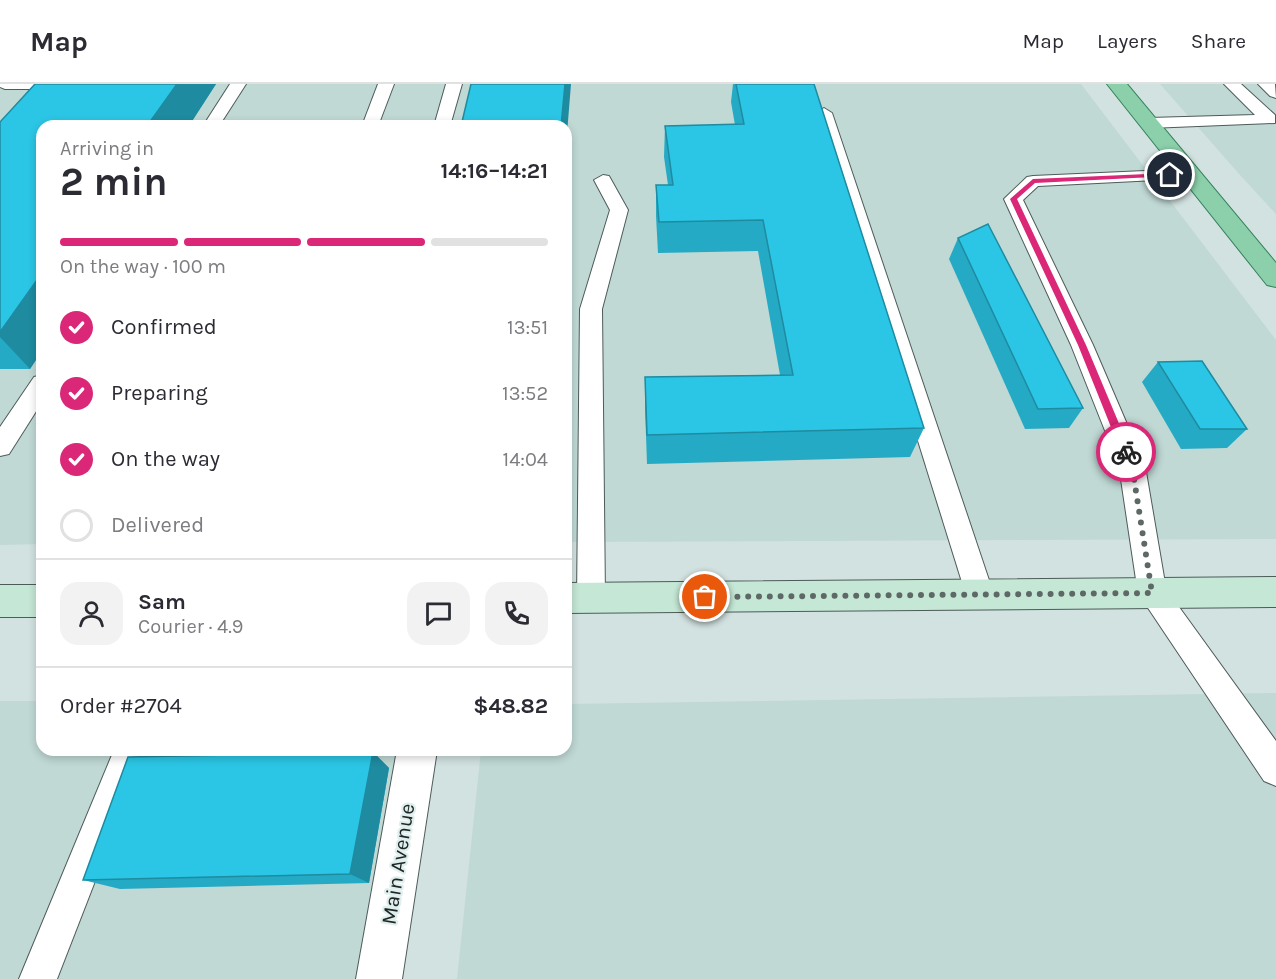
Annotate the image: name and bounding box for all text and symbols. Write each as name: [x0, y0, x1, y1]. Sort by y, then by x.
text: Map: [30, 25, 88, 58]
text: Map: [1022, 29, 1064, 53]
text: Layers: [1097, 29, 1158, 53]
text: Share: [1191, 29, 1246, 53]
text: Arriving in: [60, 137, 154, 160]
pin: [1144, 149, 1195, 200]
text: 14:16–14:21: [440, 158, 548, 184]
icon: home: [1153, 158, 1186, 191]
text: 2 min: [60, 159, 168, 205]
text: On the way · 100 m: [60, 255, 226, 278]
icon: check: [60, 311, 93, 344]
text: Confirmed: [111, 314, 217, 340]
text: 13:51: [507, 316, 548, 339]
icon: check: [60, 377, 93, 410]
text: Preparing: [111, 380, 208, 406]
text: 13:52: [502, 382, 548, 405]
courier: [1096, 422, 1156, 482]
icon: bike: [1110, 436, 1143, 469]
icon: check: [60, 443, 93, 476]
text: On the way: [111, 446, 220, 472]
text: 14:04: [503, 448, 548, 471]
text: Delivered: [111, 512, 204, 538]
pin: [679, 571, 730, 622]
icon: bag: [688, 580, 721, 613]
button: person: [60, 582, 123, 645]
button: chat: [407, 582, 470, 645]
button: phone: [485, 582, 548, 645]
text: Sam: [138, 589, 186, 615]
text: Courier · 4.9: [138, 615, 243, 638]
text: Order #2704: [60, 693, 182, 719]
text: $48.82: [473, 693, 548, 719]
street label: Main Avenue: [377, 802, 419, 926]

